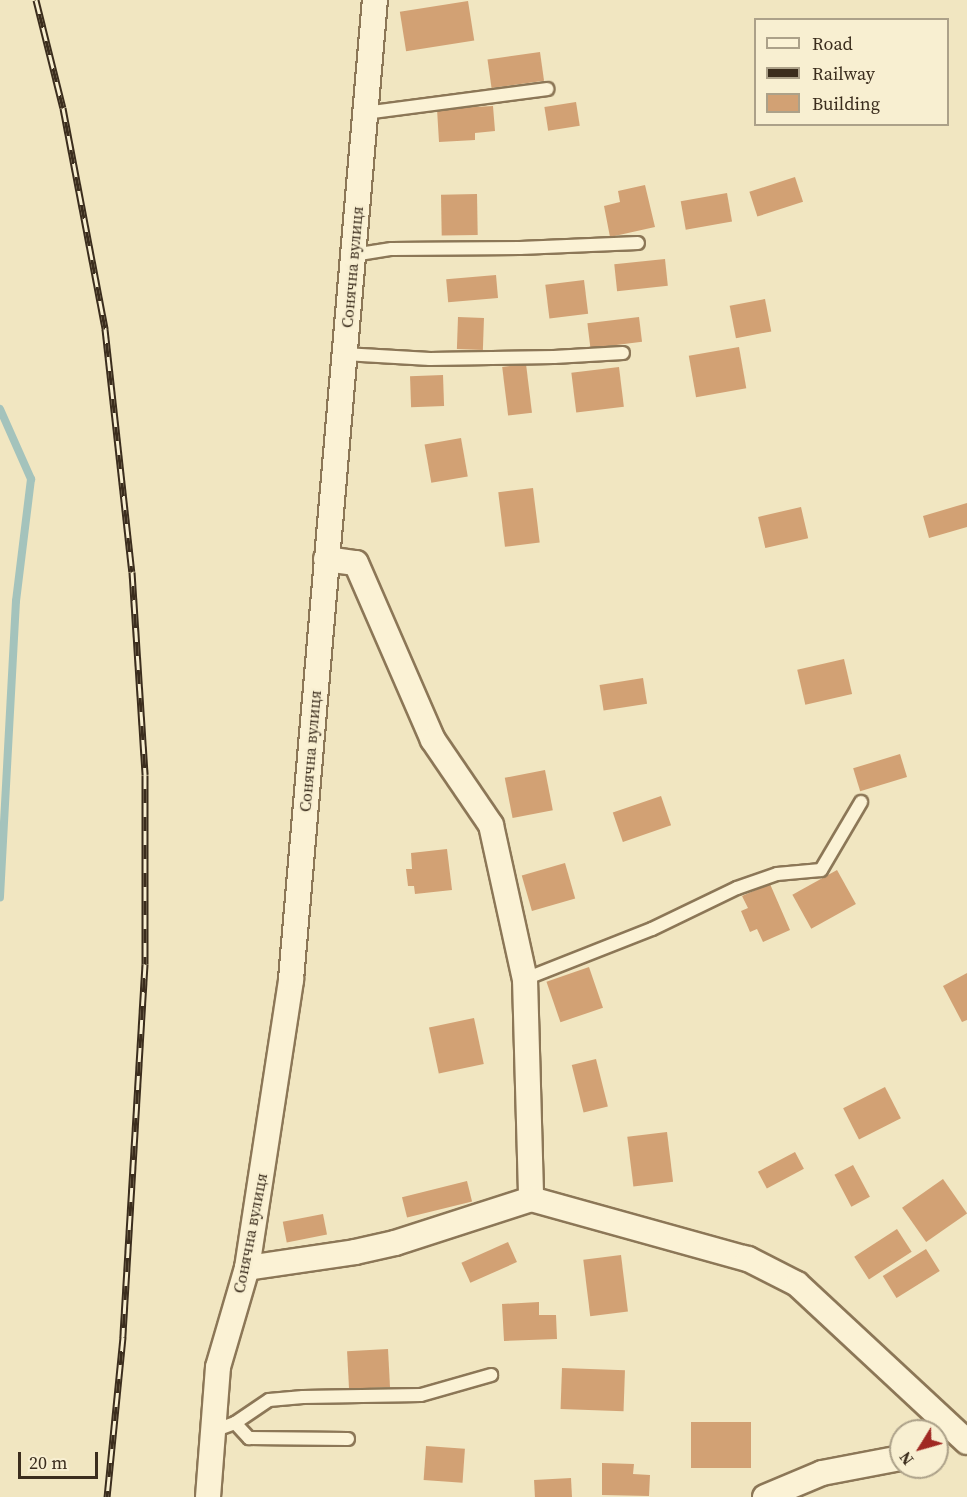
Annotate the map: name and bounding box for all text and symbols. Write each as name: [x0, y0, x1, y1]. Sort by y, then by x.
legend: [754, 18, 949, 126]
text: Road: [812, 31, 853, 56]
text: Railway: [812, 61, 875, 86]
text: Building: [812, 91, 880, 116]
street label: Сонячна вулиця: [337, 205, 367, 329]
street label: Сонячна вулиця: [295, 689, 325, 813]
street label: Сонячна вулиця: [229, 1171, 271, 1295]
north arrow: [889, 1419, 949, 1479]
scale bar: [21, 1440, 100, 1478]
text: N: [894, 1447, 919, 1470]
text: 20 m: [29, 1450, 67, 1475]

